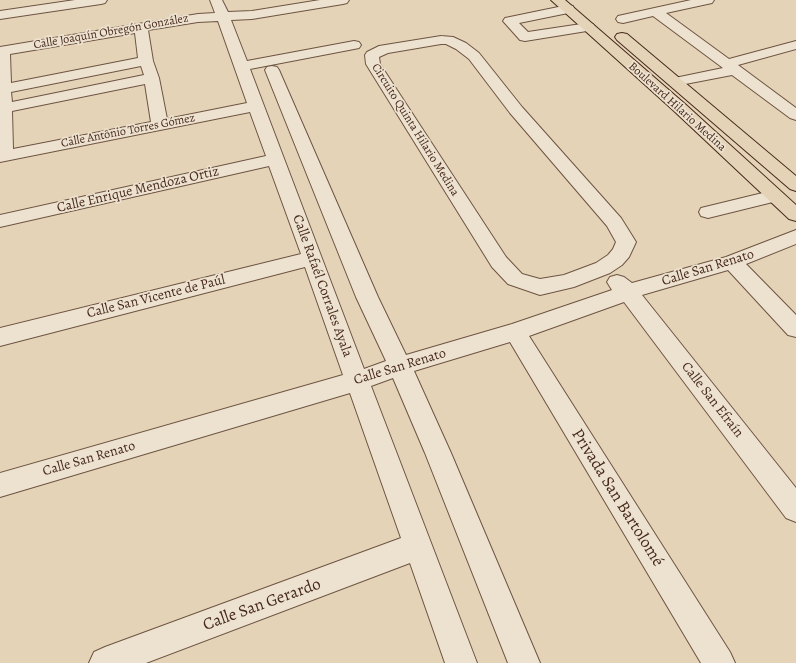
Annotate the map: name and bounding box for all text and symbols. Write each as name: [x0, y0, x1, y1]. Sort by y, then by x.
street label: Calle Joaquín Obregón González: [32, 11, 190, 53]
street label: Boulevard Hilario Medina: [625, 59, 729, 155]
street label: Circuito Quinta Hilario Medina: [368, 61, 462, 199]
street label: Calle Antônio Torres Gómez: [60, 111, 196, 151]
street label: Calle Enrique Mendoza Ortiz: [55, 163, 221, 217]
street label: Calle Rafaél Corrales Ayala: [288, 212, 356, 360]
street label: Calle San Renato: [660, 246, 756, 290]
street label: Calle San Vicente de Paúl: [85, 272, 227, 322]
street label: Calle San Renato: [352, 345, 448, 389]
street label: Calle San Efraín: [677, 359, 747, 441]
street label: Privada San Bartolomé: [566, 425, 668, 571]
street label: Calle San Renato: [41, 438, 137, 480]
street label: Calle San Gerardo: [200, 574, 324, 636]

